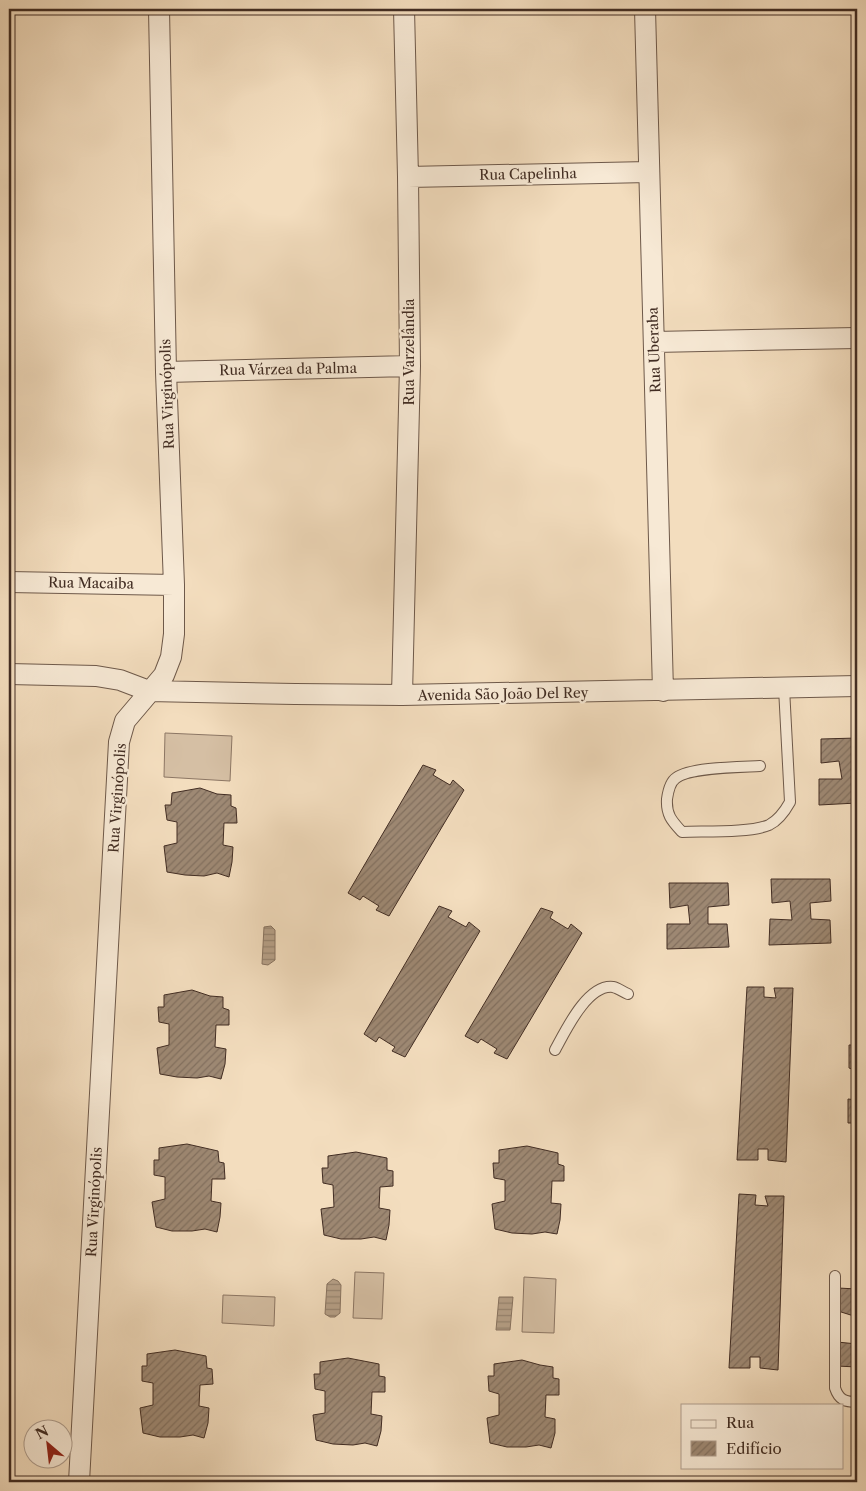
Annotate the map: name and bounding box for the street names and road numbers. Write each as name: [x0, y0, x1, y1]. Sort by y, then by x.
street label: Rua Capelinha: [479, 164, 578, 184]
street label: Rua Varzelândia: [400, 298, 418, 405]
street label: Rua Uberaba: [643, 306, 664, 393]
street label: Rua Virginópolis: [156, 339, 178, 449]
street label: Rua Várzea da Palma: [219, 359, 358, 379]
street label: Rua Macaiba: [48, 573, 135, 593]
street label: Avenida São João Del Rey: [417, 684, 589, 705]
street label: Rua Virginópolis: [104, 742, 130, 854]
street label: Rua Virginópolis: [82, 1147, 106, 1257]

